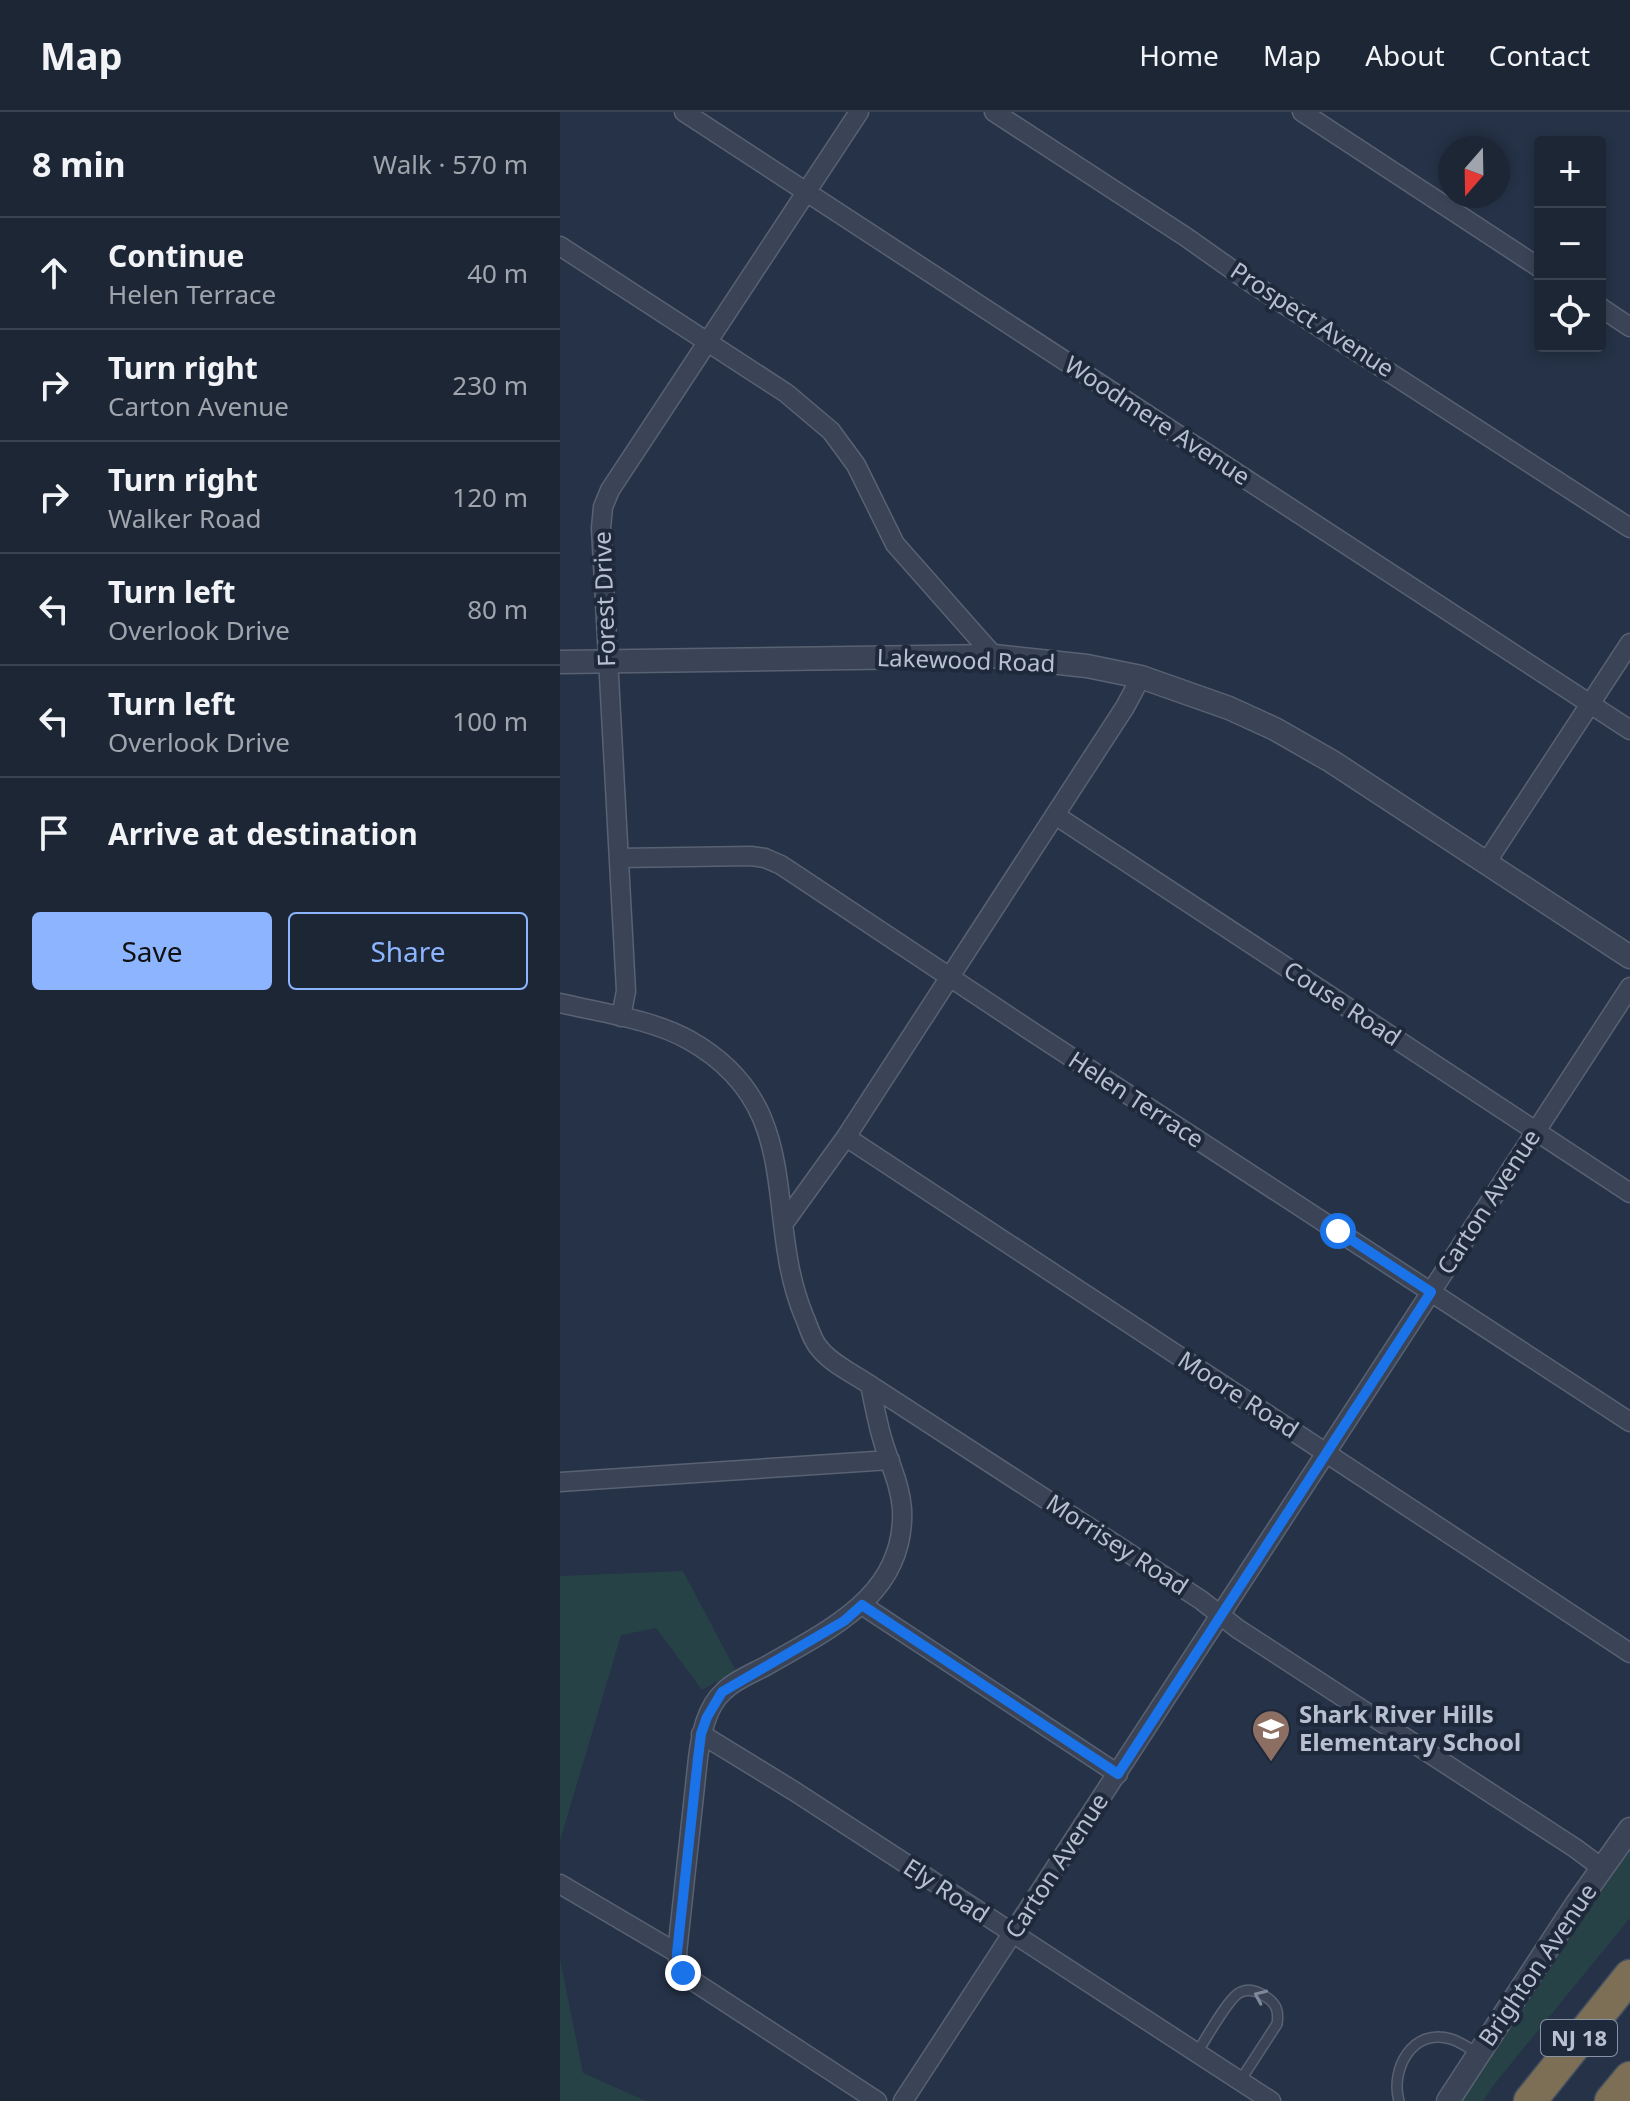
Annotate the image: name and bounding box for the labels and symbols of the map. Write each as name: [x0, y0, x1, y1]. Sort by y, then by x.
north arrow: [1438, 136, 1510, 208]
street label: Prospect Avenue: [1225, 253, 1401, 384]
street label: Woodmere Avenue: [1059, 347, 1257, 492]
street label: Forest Drive: [585, 531, 622, 667]
street label: Lakewood Road: [876, 640, 1056, 679]
street label: Couse Road: [1278, 953, 1408, 1053]
street label: Helen Terrace: [1063, 1043, 1211, 1155]
street label: Carton Avenue: [1428, 1122, 1547, 1280]
route start: [1320, 1213, 1356, 1249]
street label: Moore Road: [1172, 1342, 1306, 1445]
street label: Morrisey Road: [1040, 1486, 1195, 1602]
place label: Shark River Hills Elementary School: [1299, 1697, 1521, 1758]
school or university icon: Shark River Hills Elementary School: [1250, 1708, 1292, 1763]
street label: Carton Avenue: [996, 1786, 1115, 1944]
street label: Ely Road: [898, 1850, 996, 1930]
street label: Brighton Avenue: [1470, 1876, 1604, 2052]
route end: [665, 1955, 701, 1991]
one-way arrow: [1253, 1990, 1268, 2006]
road number: NJ 18: [1541, 2020, 1617, 2056]

